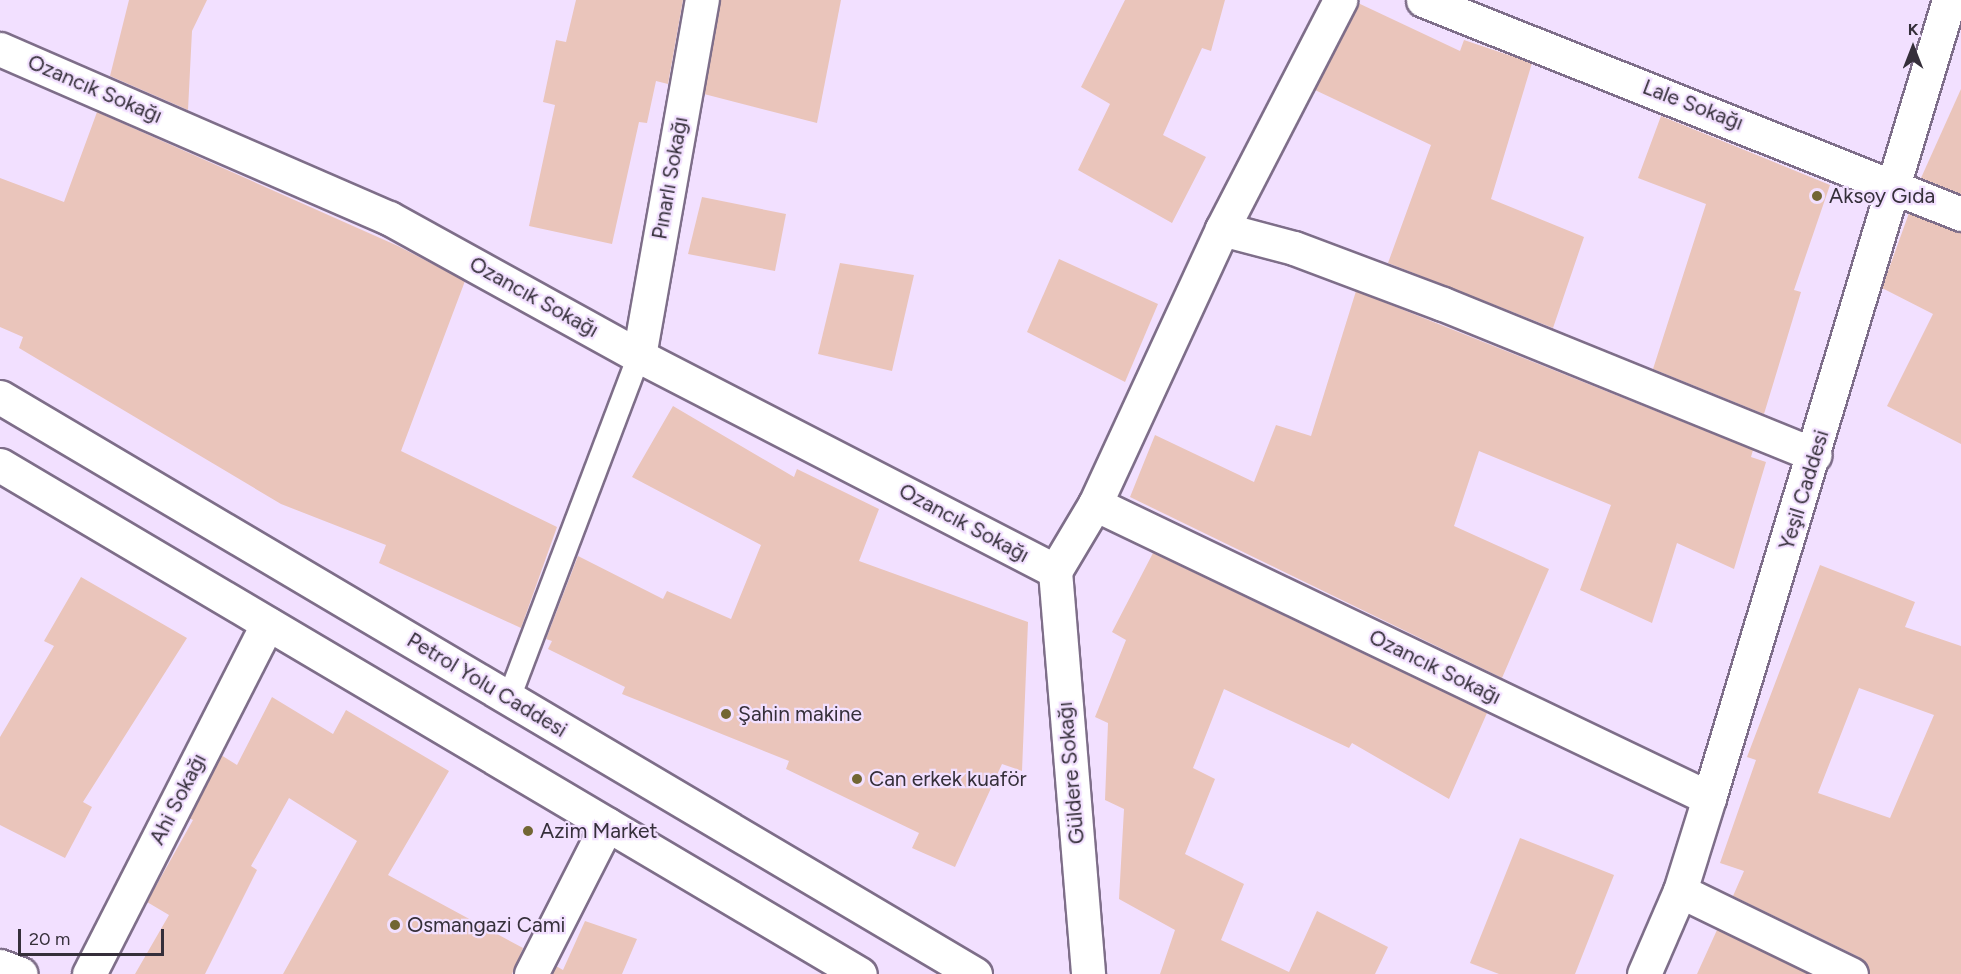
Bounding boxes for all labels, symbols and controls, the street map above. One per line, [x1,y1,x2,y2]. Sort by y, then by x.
north arrow [1883,18,1943,78]
text: K [1908,20,1918,39]
street label: Ozancık Sokağı [24,49,166,129]
street label: Lale Sokağı [1639,74,1747,136]
street label: Pınarlı Sokağı [647,115,693,241]
place label: Aksoy Gıda [1829,183,1935,209]
marker: Aksoy Gıda [1810,189,1824,203]
street label: Ozancık Sokağı [465,251,603,343]
street label: Yeşil Caddesi [1774,427,1834,553]
street label: Ozancık Sokağı [895,478,1033,568]
street label: Ozancık Sokağı [1365,624,1505,710]
street label: Petrol Yolu Caddesi [402,627,572,743]
place label: Şahin makine [738,701,862,727]
street label: Güldere Sokağı [1052,701,1090,845]
marker: Şahin makine [719,707,733,721]
street label: Ahi Sokağı [144,749,212,849]
place label: Can erkek kuaför [869,766,1027,792]
marker: Can erkek kuaför [850,772,864,786]
place label: Azim Market [540,818,657,844]
marker: Azim Market [521,824,535,838]
place label: Osmangazi Cami [407,912,565,938]
scale bar [21,917,166,955]
marker: Osmangazi Cami [388,918,402,932]
text: 20 m [29,928,70,950]

